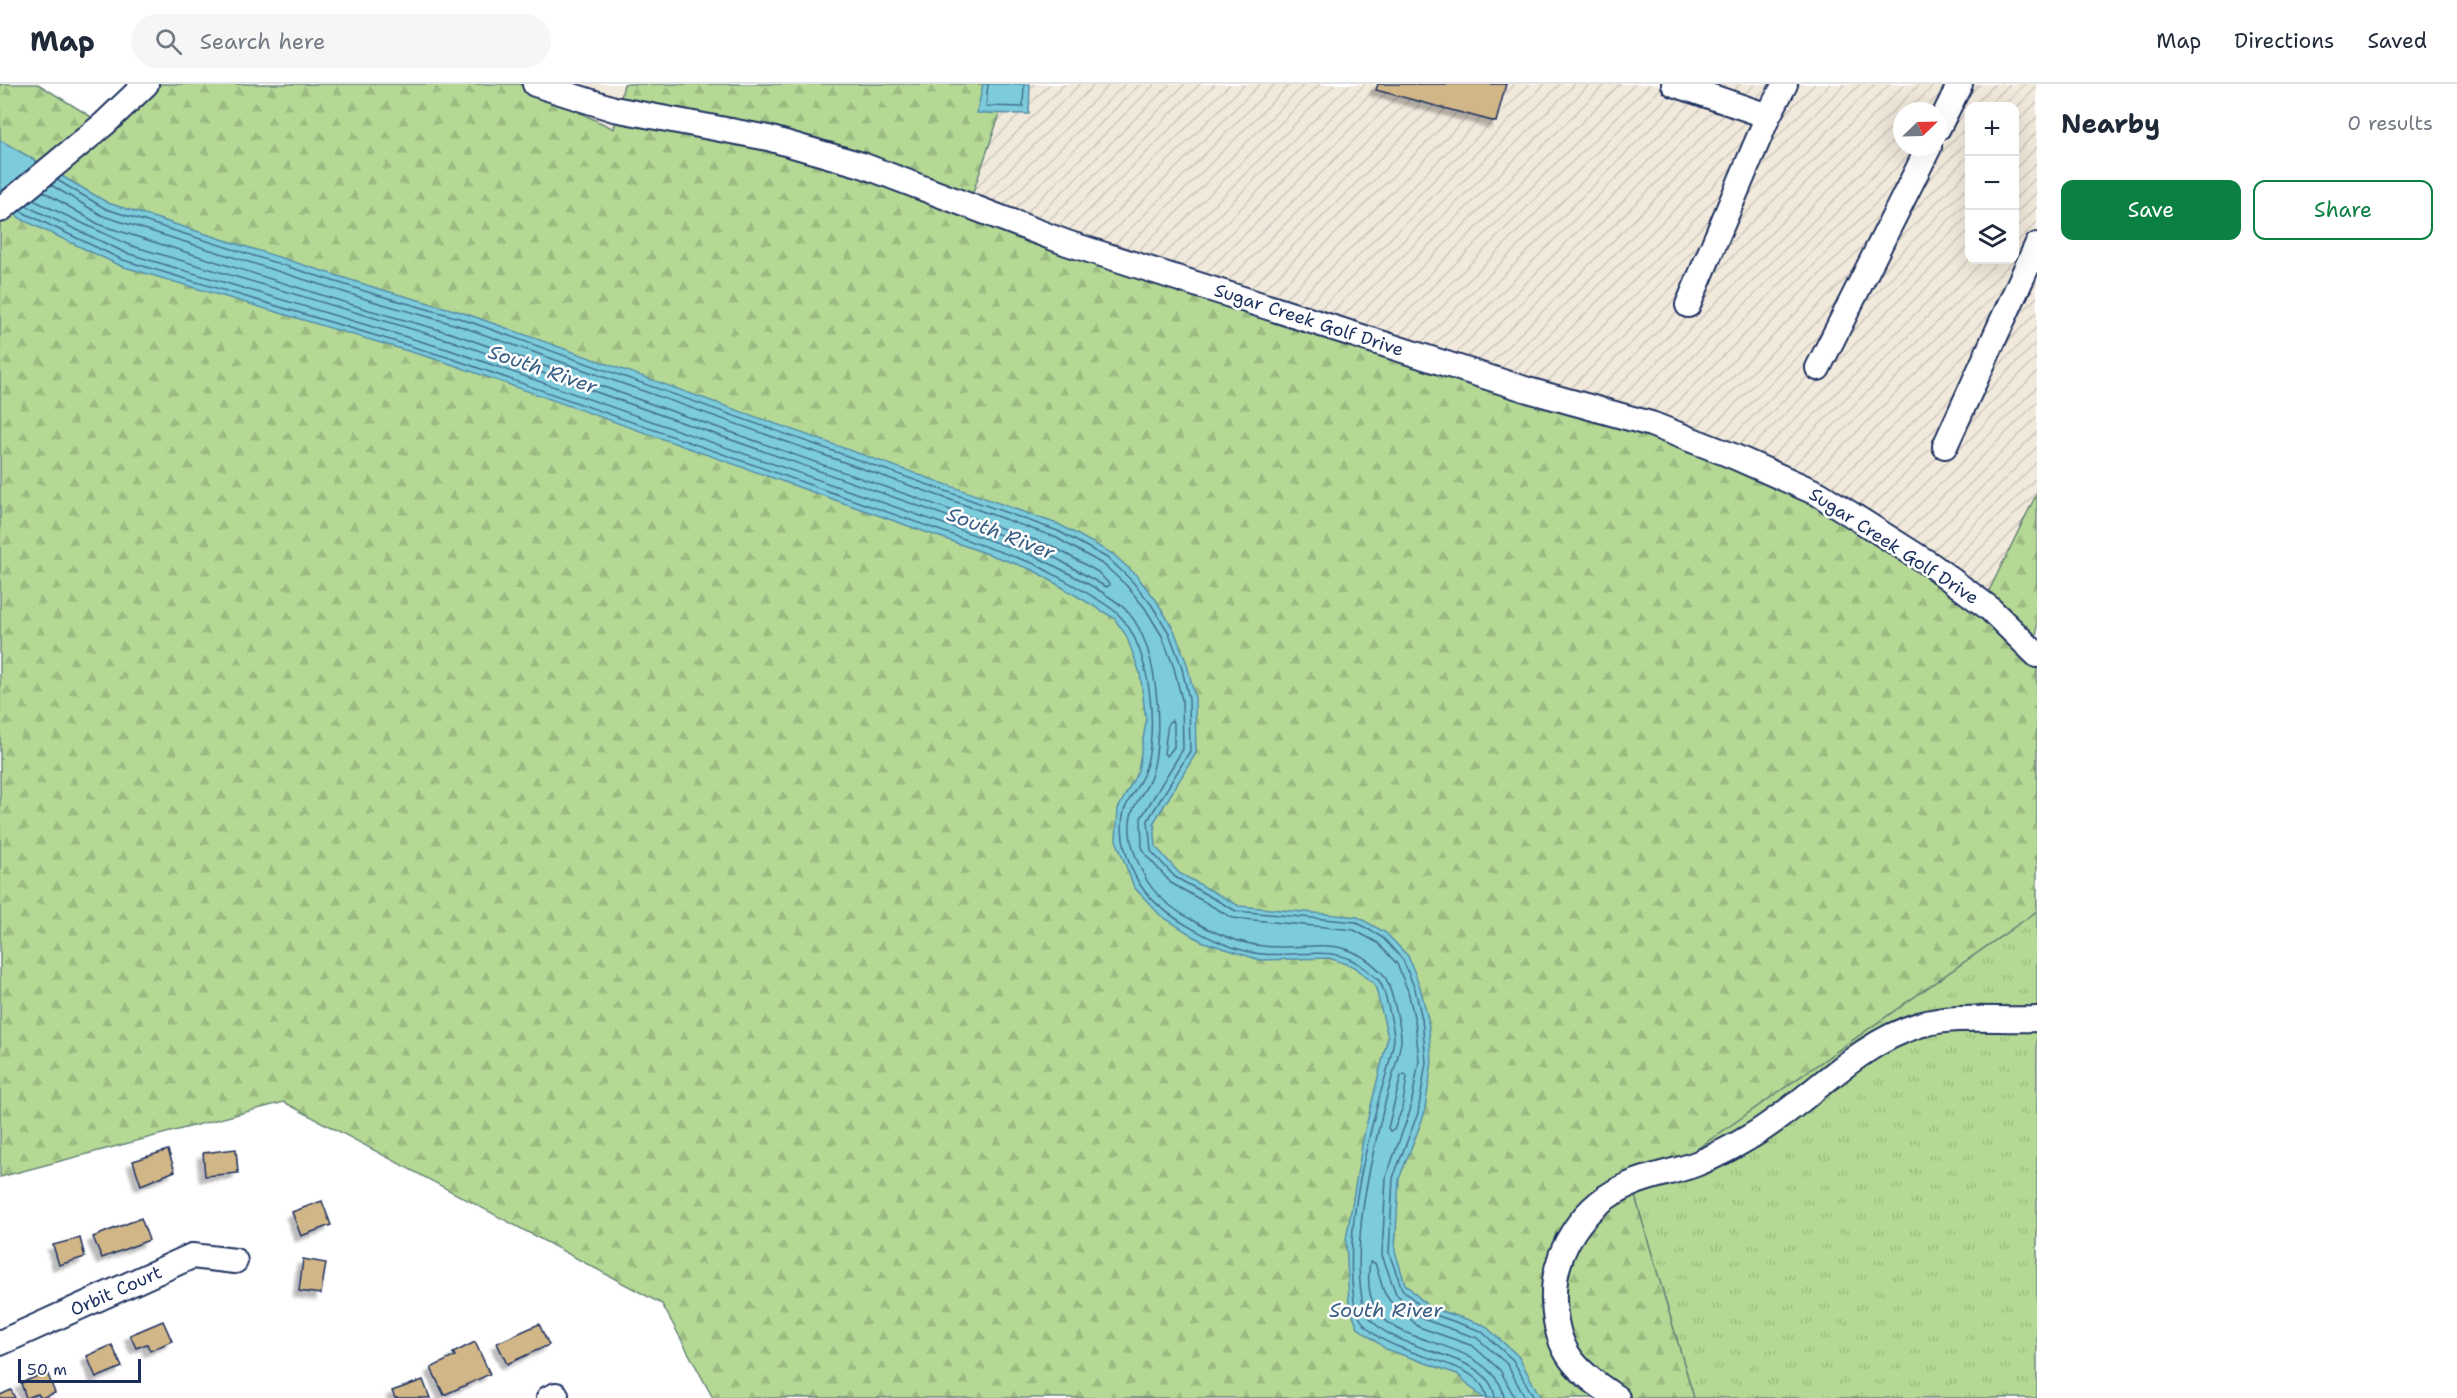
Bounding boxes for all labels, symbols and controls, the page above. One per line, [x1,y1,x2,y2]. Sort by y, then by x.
search box [131,14,551,68]
text: Map [30,22,95,60]
icon: search [152,25,185,58]
text: Search here [200,27,325,56]
text: Map [2156,27,2201,55]
text: Directions [2234,27,2334,55]
text: Saved [2367,27,2427,55]
north arrow [1893,102,1947,156]
map controls [1965,102,2019,264]
button: + [1965,102,2019,156]
text: Nearby [2061,106,2160,141]
text: 0 results [2347,110,2433,136]
button: − [1965,156,2019,210]
button: Save [2061,180,2241,240]
button: Share [2253,180,2433,240]
button: layers [1965,210,2019,264]
street label: Sugar Creek Golf Drive [1211,278,1407,362]
water label: South River [485,338,601,400]
street label: Sugar Creek Golf Drive [1805,482,1983,610]
water label: South River [943,501,1059,566]
street label: Orbit Court [66,1260,166,1322]
water label: South River [1329,1297,1443,1323]
scale bar [18,1356,141,1384]
text: 50 m [27,1359,67,1380]

